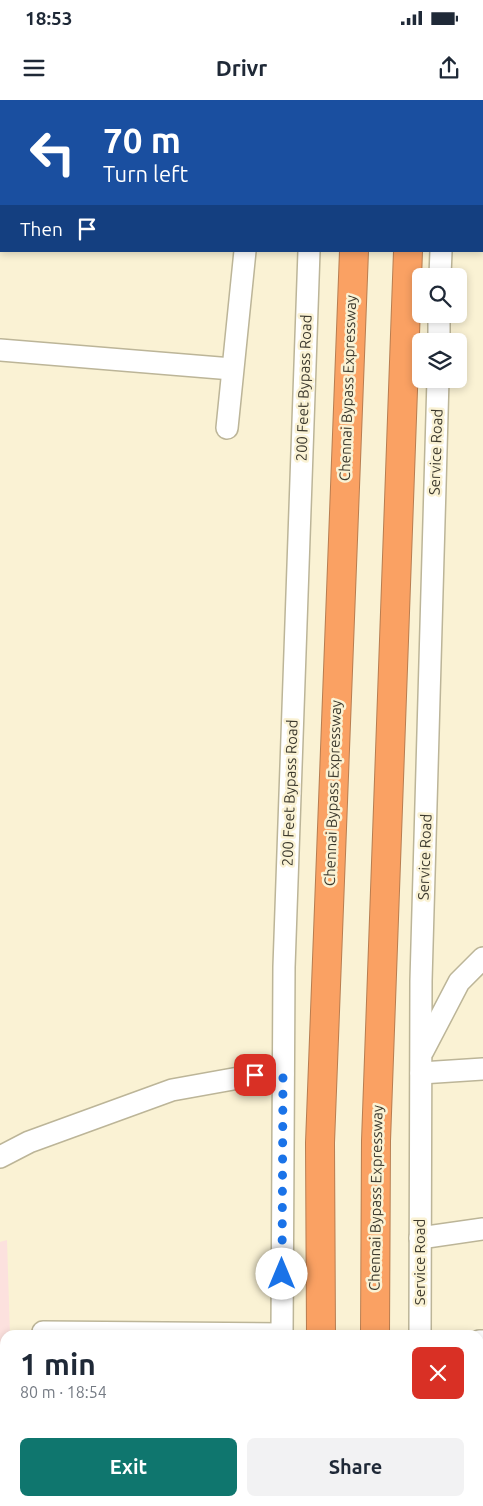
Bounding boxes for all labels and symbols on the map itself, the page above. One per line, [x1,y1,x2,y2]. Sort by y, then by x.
street label: Chennai Bypass Expressway [336,295,359,481]
street label: 200 Feet Bypass Road [292,314,315,462]
street label: Service Road [425,409,446,495]
street label: Chennai Bypass Expressway [321,700,344,886]
street label: 200 Feet Bypass Road [278,719,301,867]
street label: Service Road [414,814,435,900]
pin [234,1054,276,1096]
street label: Chennai Bypass Expressway [365,1105,386,1291]
street label: Service Road [411,1219,428,1305]
position arrow [255,1247,307,1299]

